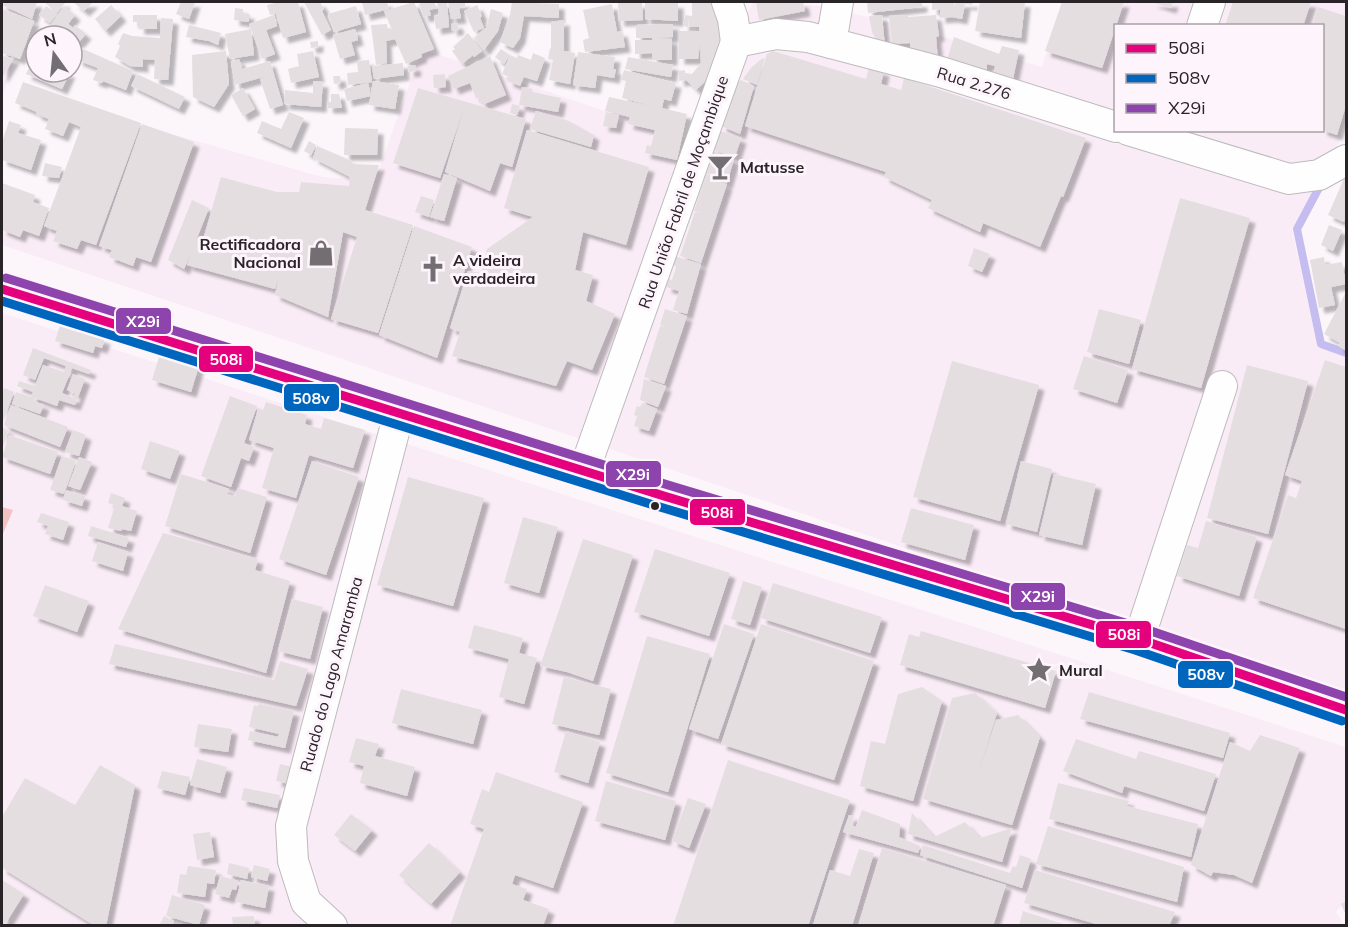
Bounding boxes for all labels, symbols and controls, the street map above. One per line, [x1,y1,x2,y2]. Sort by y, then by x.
north arrow [24,24,84,84]
legend [1114,24,1324,132]
text: N [42,28,59,51]
text: 508i [1168,36,1205,59]
street label: Rua 2.276 [935,62,1013,104]
text: 508v [1168,66,1210,89]
street label: Rua União Fabril de Moçambique [634,73,732,311]
text: X29i [1168,96,1206,119]
bar icon: Matusse [705,152,735,182]
place label: Matusse [740,157,804,177]
place label: Rectificadora Nacional [199,234,301,272]
shop icon: Rectificadora Nacional [306,238,336,268]
place label: A videira verdadeira [452,250,535,288]
church icon: A videira verdadeira [418,254,448,284]
line badge: X29i [115,307,172,335]
text: X29i [125,311,160,331]
line badge: 508i [198,345,254,373]
text: 508i [210,349,242,369]
line badge: 508v [283,383,340,412]
text: 508v [292,388,330,408]
line badge: X29i [605,460,662,488]
text: X29i [615,464,650,484]
line badge: 508i [689,498,746,526]
unlabelled marker [649,500,661,512]
text: 508i [701,502,733,522]
street label: Ruado do Lago Amaramba [295,574,367,774]
line badge: X29i [1010,582,1066,611]
text: X29i [1020,586,1055,606]
line badge: 508i [1095,620,1152,649]
text: 508i [1108,624,1140,644]
place icon: Mural [1024,655,1054,685]
place label: Mural [1059,660,1103,680]
line badge: 508v [1177,660,1234,689]
text: 508v [1187,664,1225,684]

